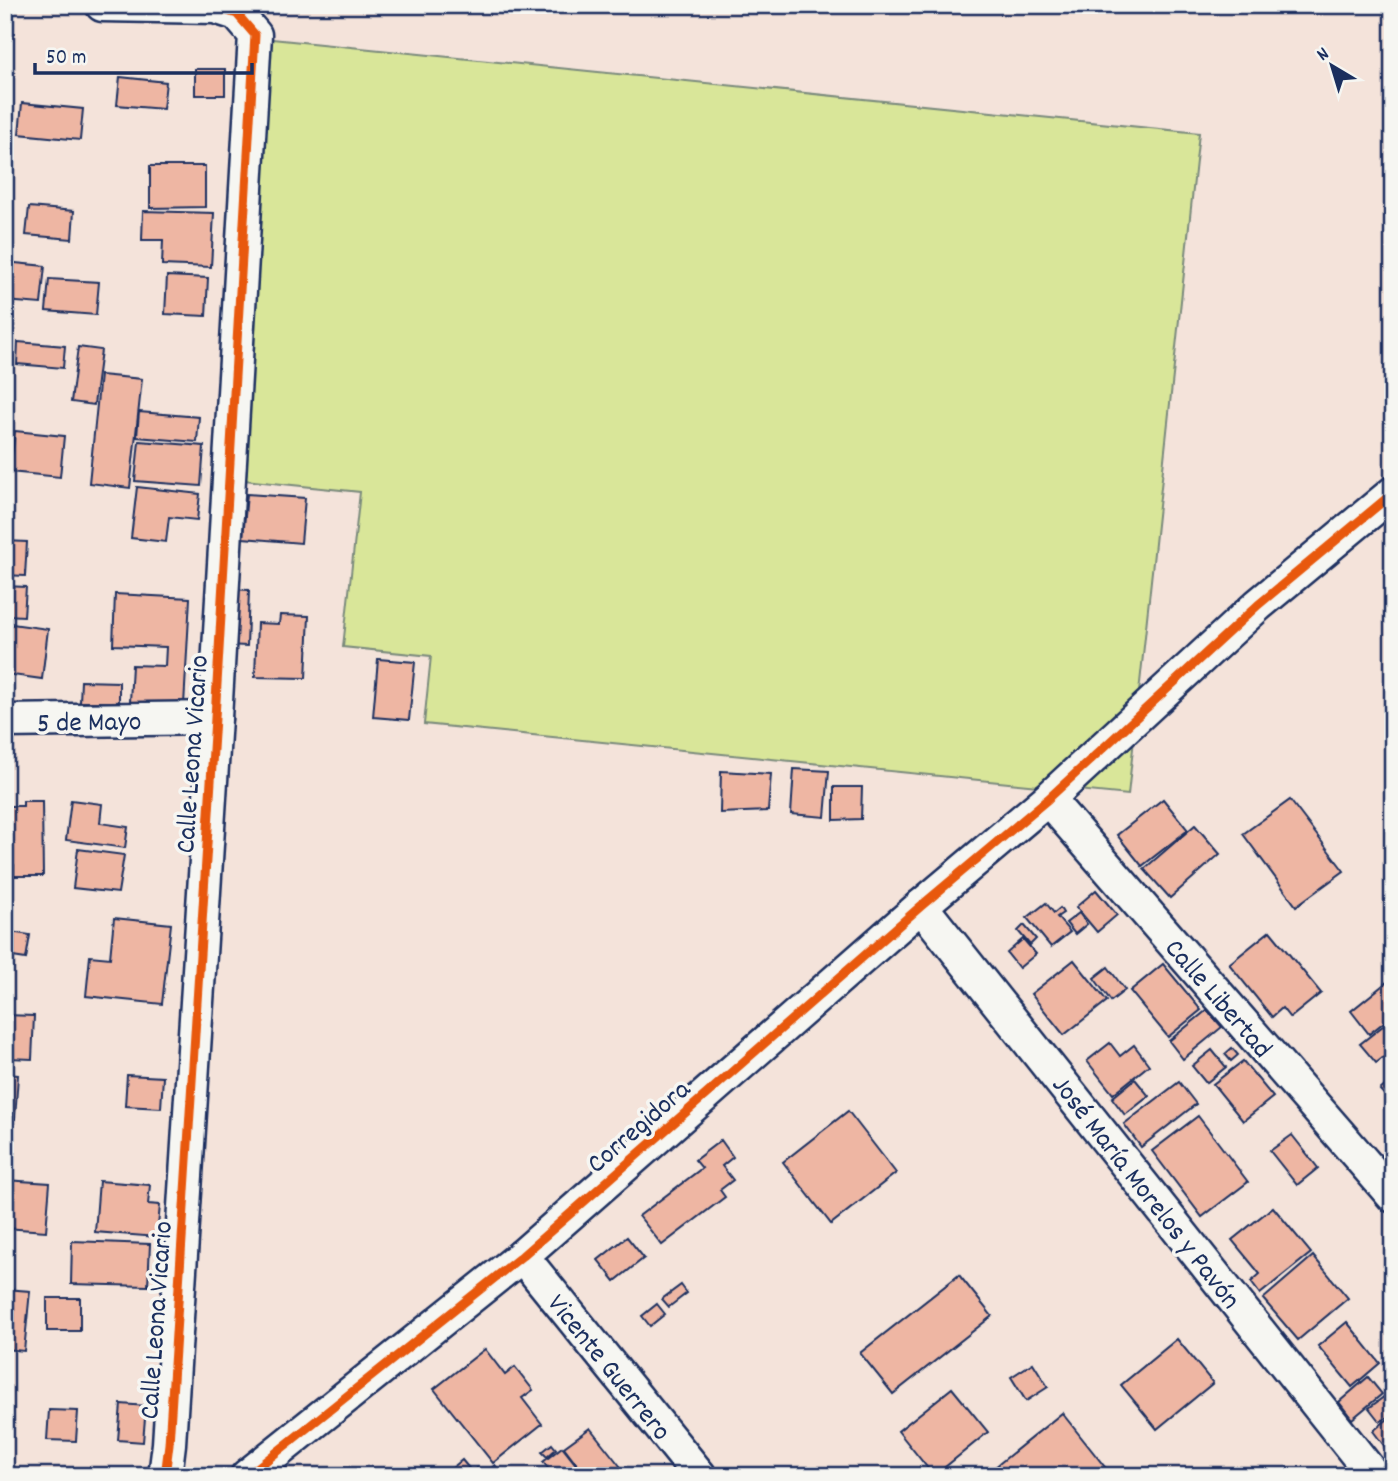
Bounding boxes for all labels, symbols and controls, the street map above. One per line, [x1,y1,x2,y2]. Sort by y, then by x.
scale bar [35,32,252,76]
north arrow [1296,32,1366,102]
text: N [1312,42,1336,69]
text: 50 m [46,44,86,74]
street label: Calle Leona Vicario [168,654,222,855]
street label: 5 de Mayo [36,704,142,746]
street label: Calle Libertad [1153,932,1280,1069]
street label: José María Morelos y Pavón [1040,1069,1248,1320]
street label: Corregidora [580,1072,702,1185]
street label: Calle Leona Vicario [132,1220,186,1421]
street label: Vicente Guerrero [535,1287,679,1451]

